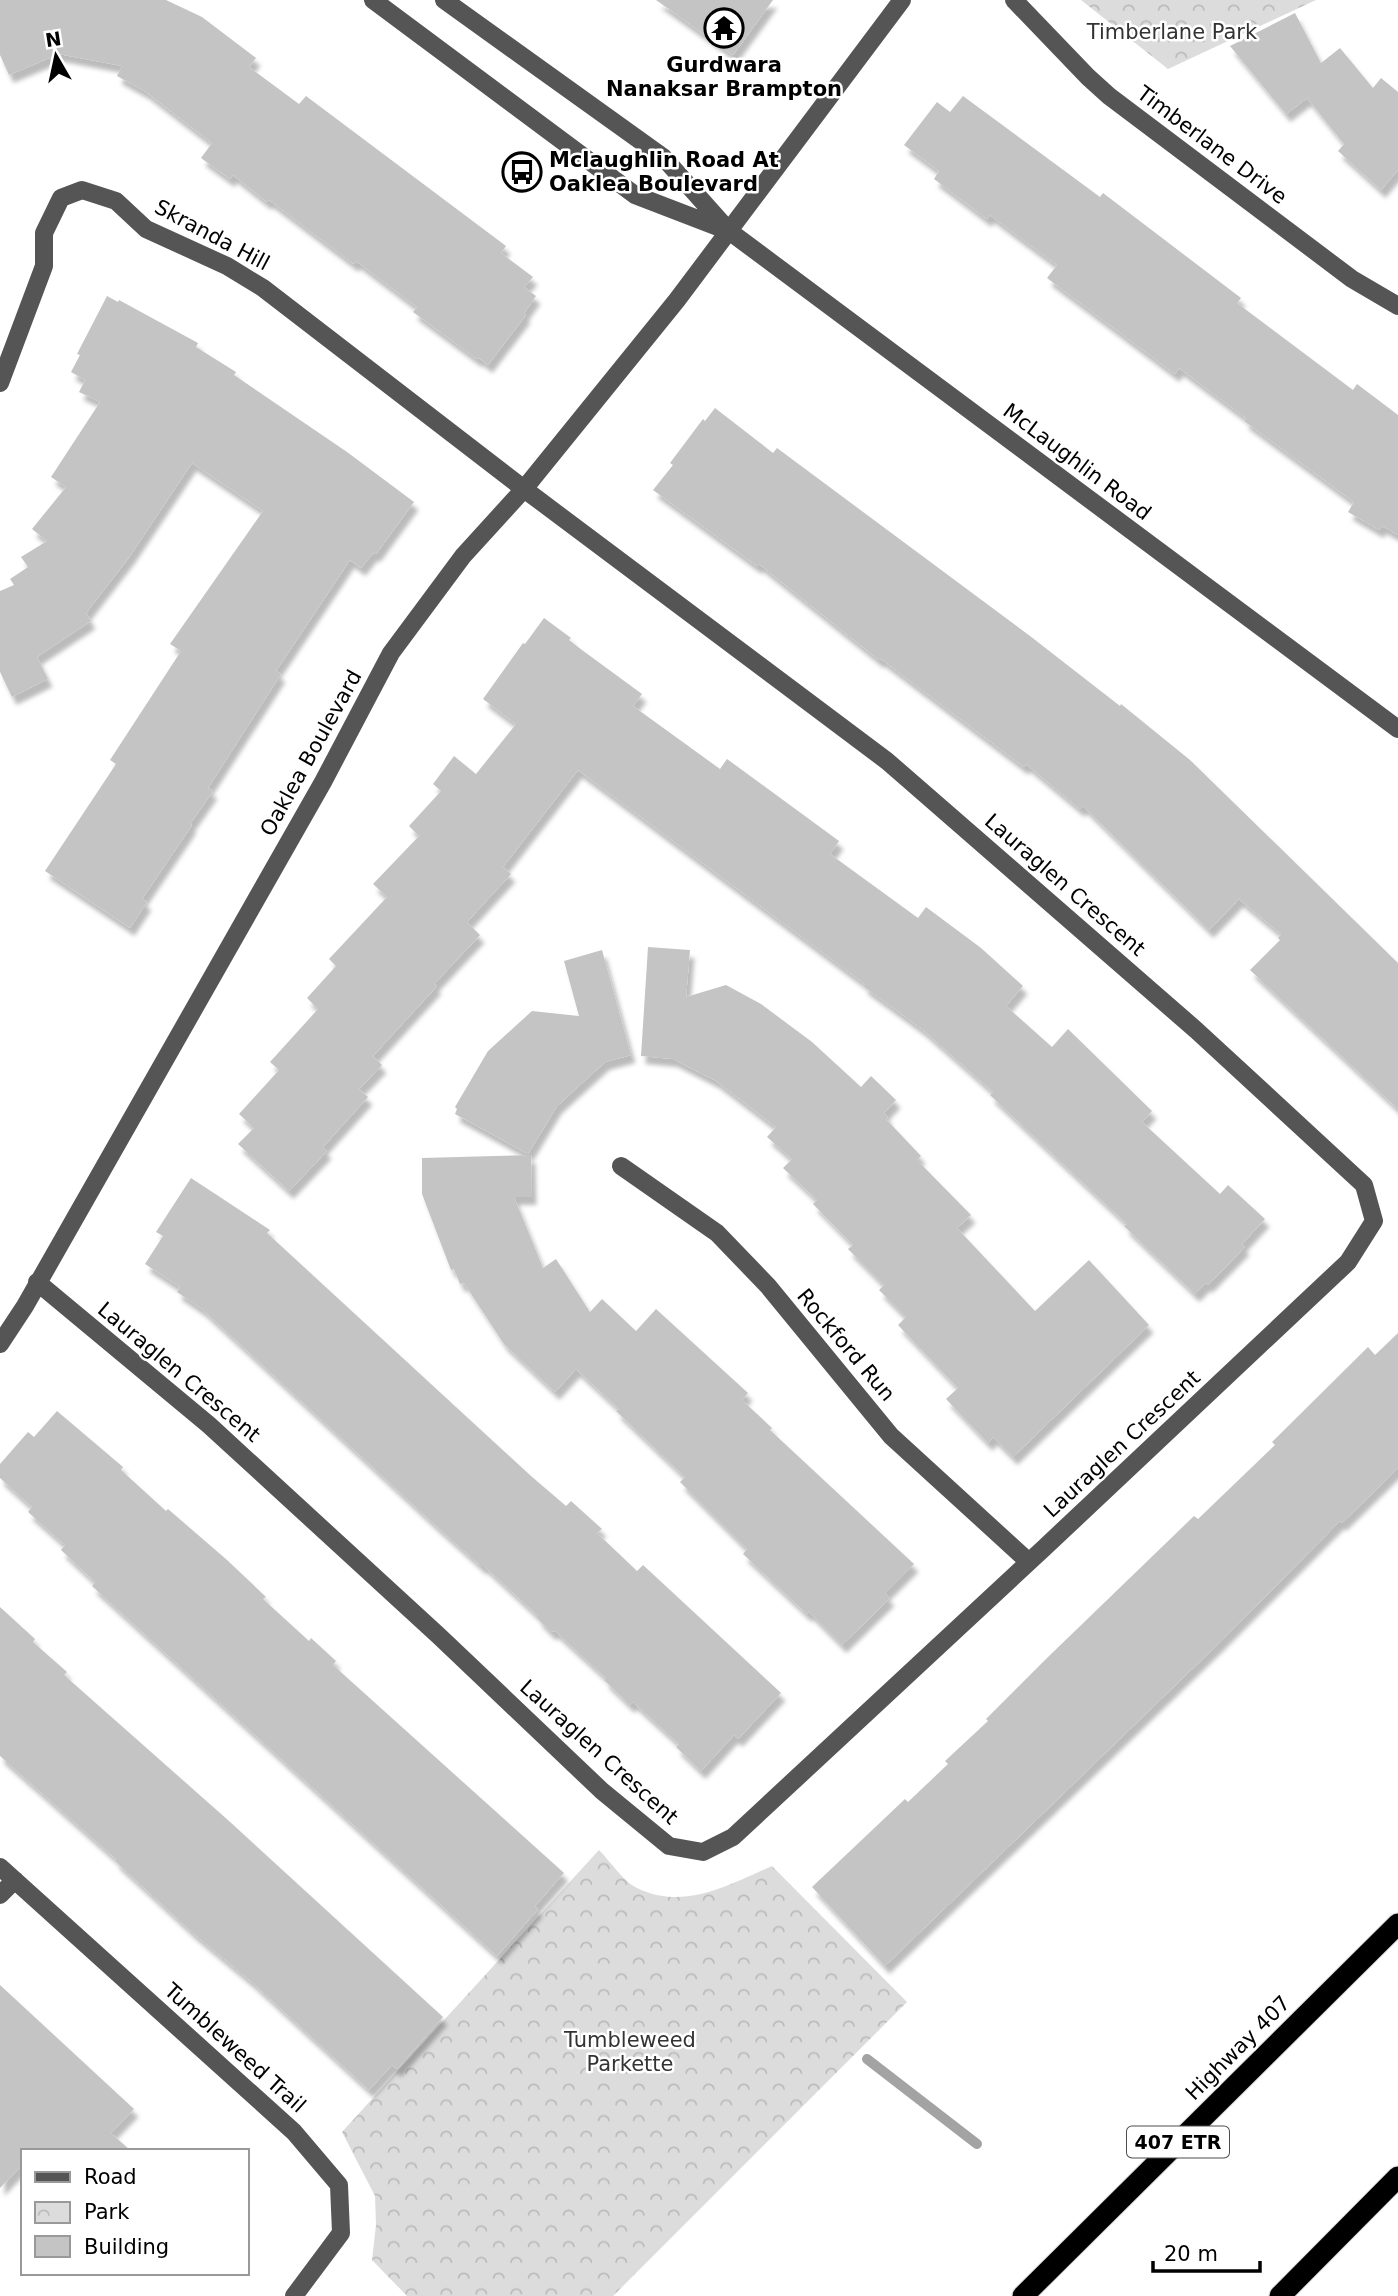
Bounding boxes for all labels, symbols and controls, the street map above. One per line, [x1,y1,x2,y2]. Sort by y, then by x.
temple icon: Gurdwara Nanaksar Brampton [703,7,745,49]
park label: Timberlane Park [1086,20,1258,44]
north arrow [21,21,91,91]
text: N [44,27,63,51]
place label: Gurdwara Nanaksar Brampton [606,53,842,101]
street label: Timberlane Drive [1132,80,1291,209]
place label: Mclaughlin Road At Oaklea Boulevard [549,148,779,196]
bus stop icon: Mclaughlin Road At Oaklea Boulevard [501,151,543,193]
street label: Skranda Hill [151,195,273,275]
street label: McLaughlin Road [998,399,1156,525]
street label: Oaklea Boulevard [255,666,367,840]
street label: Lauraglen Crescent [980,809,1150,961]
street label: Rockford Run [792,1284,900,1406]
street label: Lauraglen Crescent [93,1297,265,1447]
street label: Lauraglen Crescent [1039,1366,1205,1522]
street label: Lauraglen Crescent [515,1675,683,1829]
street label: Tumbleweed Trail [159,1978,310,2118]
street label: Highway 407 [1181,1991,1295,2105]
park label: Tumbleweed Parkette [563,2028,696,2076]
road number: 407 ETR [1127,2126,1229,2158]
legend [21,2149,248,2275]
text: Road [84,2165,137,2189]
text: Park [84,2200,130,2224]
scale bar [1153,2230,1260,2274]
text: Building [84,2235,169,2259]
text: 20 m [1164,2242,1218,2266]

